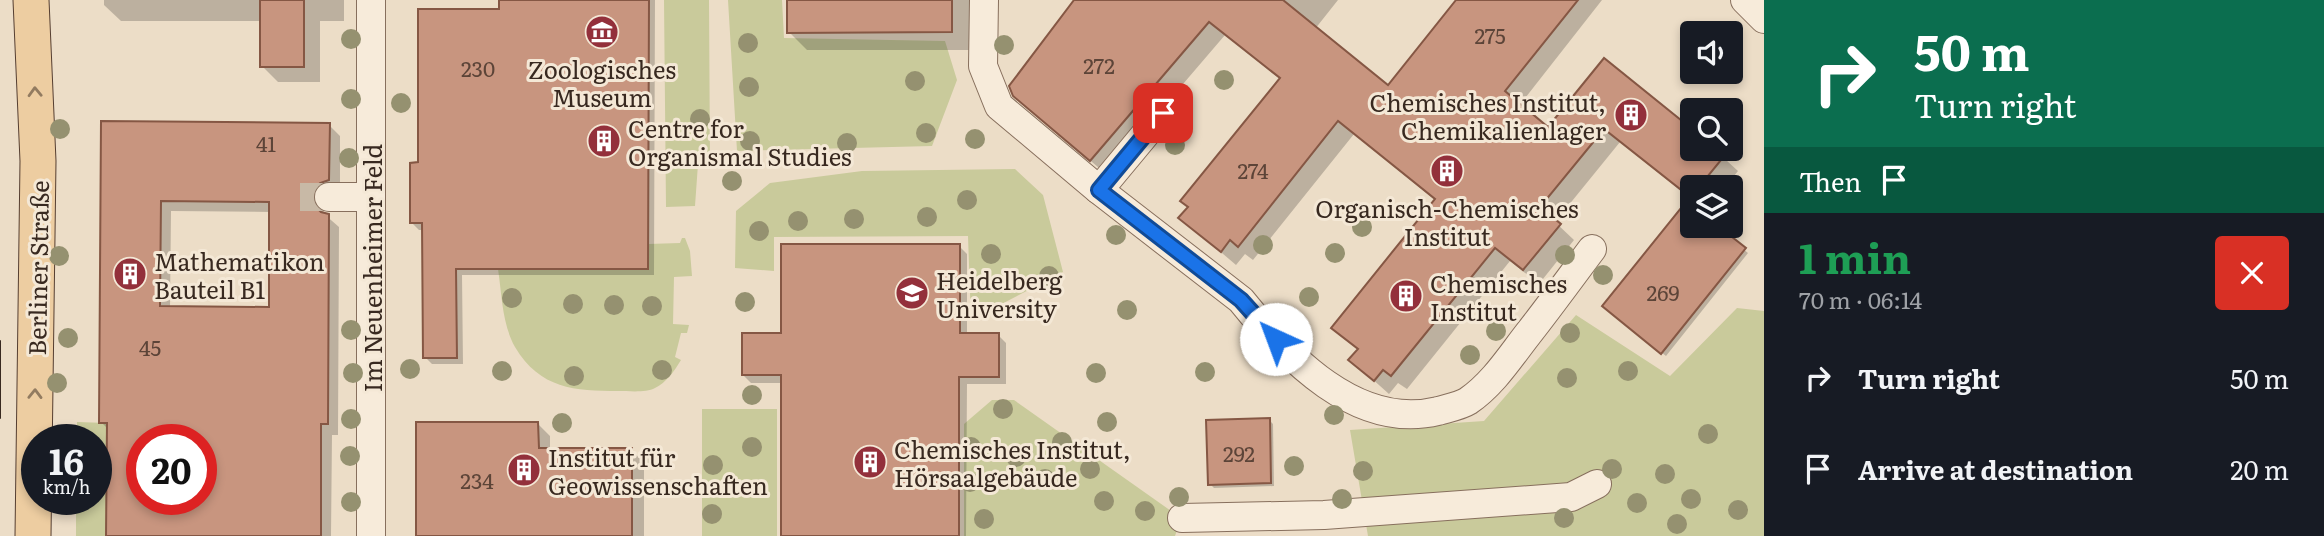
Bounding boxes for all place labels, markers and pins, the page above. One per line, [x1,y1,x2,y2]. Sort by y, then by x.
museum icon: Zoologisches Museum [583,13,621,51]
place label: Zoologisches Museum [528,51,676,114]
pin [1133,83,1193,143]
place label: Chemisches Institut, Chemikalienlager [1369,84,1607,147]
building icon: Chemisches Institut, Chemikalienlager [1612,96,1650,134]
place label: Centre for Organismal Studies [628,110,852,173]
building icon: Centre for Organismal Studies [585,122,623,160]
building icon: Organisch-Chemisches Institut [1428,152,1466,190]
place label: Organisch-Chemisches Institut [1315,190,1579,253]
place label: Mathematikon Bauteil B1 [154,243,325,306]
building icon: Mathematikon Bauteil B1 [111,255,149,293]
place label: Heidelberg University [936,262,1063,325]
place label: Chemisches Institut [1430,265,1567,328]
school or university icon: Heidelberg University [893,274,931,312]
building icon: Chemisches Institut [1387,277,1425,315]
place label: Chemisches Institut, Hörsaalgebäude [894,431,1131,494]
place label: Institut für Geowissenschaften [548,439,768,502]
building icon: Chemisches Institut, Hörsaalgebäude [851,443,889,481]
building icon: Institut für Geowissenschaften [505,451,543,489]

